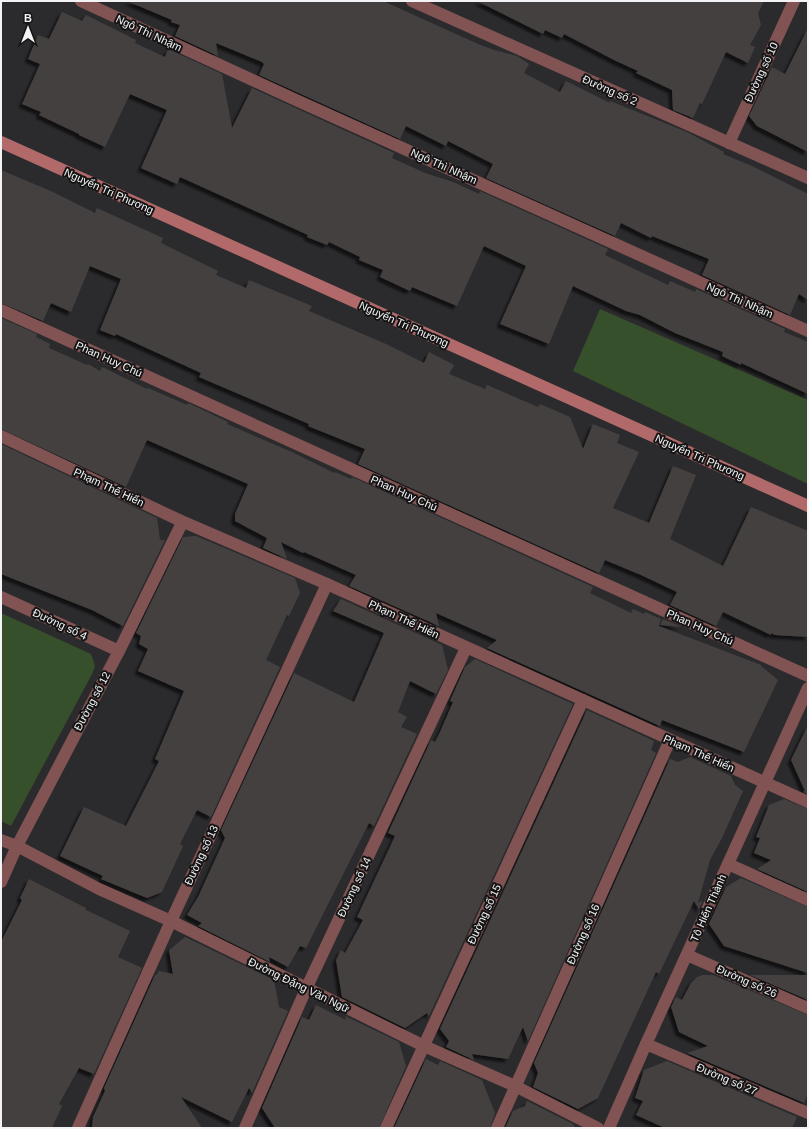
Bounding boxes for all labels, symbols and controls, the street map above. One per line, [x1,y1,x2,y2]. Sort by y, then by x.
north arrow [8,8,48,48]
text: B [24,12,32,24]
street label: Ngô Thì Nhậm [114,12,184,54]
street label: Đường số 10 [742,40,780,104]
street label: Đường số 2 [581,73,639,107]
street label: Ngô Thì Nhậm [409,146,479,186]
street label: Nguyển Tri Phương [62,166,156,216]
street label: Ngô Thì Nhậm [705,280,775,320]
street label: Nguyển Tri Phương [357,299,451,349]
street label: Phan Huy Chú [74,339,144,379]
street label: Nguyển Tri Phương [653,432,747,482]
street label: Phạm Thế Hiển [72,465,146,509]
street label: Phan Huy Chú [369,473,439,513]
street label: Phạm Thế Hiển [367,597,441,641]
street label: Đường số 4 [31,606,89,642]
street label: Phan Huy Chú [665,607,735,647]
street label: Đường số 12 [72,670,112,732]
street label: Phạm Thế Hiển [662,732,736,774]
street label: Đường số 13 [182,823,220,887]
street label: Đường số 14 [335,855,373,919]
street label: Tô Hiến Thành [688,872,728,944]
street label: Đường số 15 [465,882,503,946]
street label: Đường số 16 [564,902,602,966]
street label: Đường Đặng Văn Ngữ [246,955,352,1015]
street label: Đường số 26 [715,962,779,1000]
street label: Đường số 27 [695,1061,759,1097]

